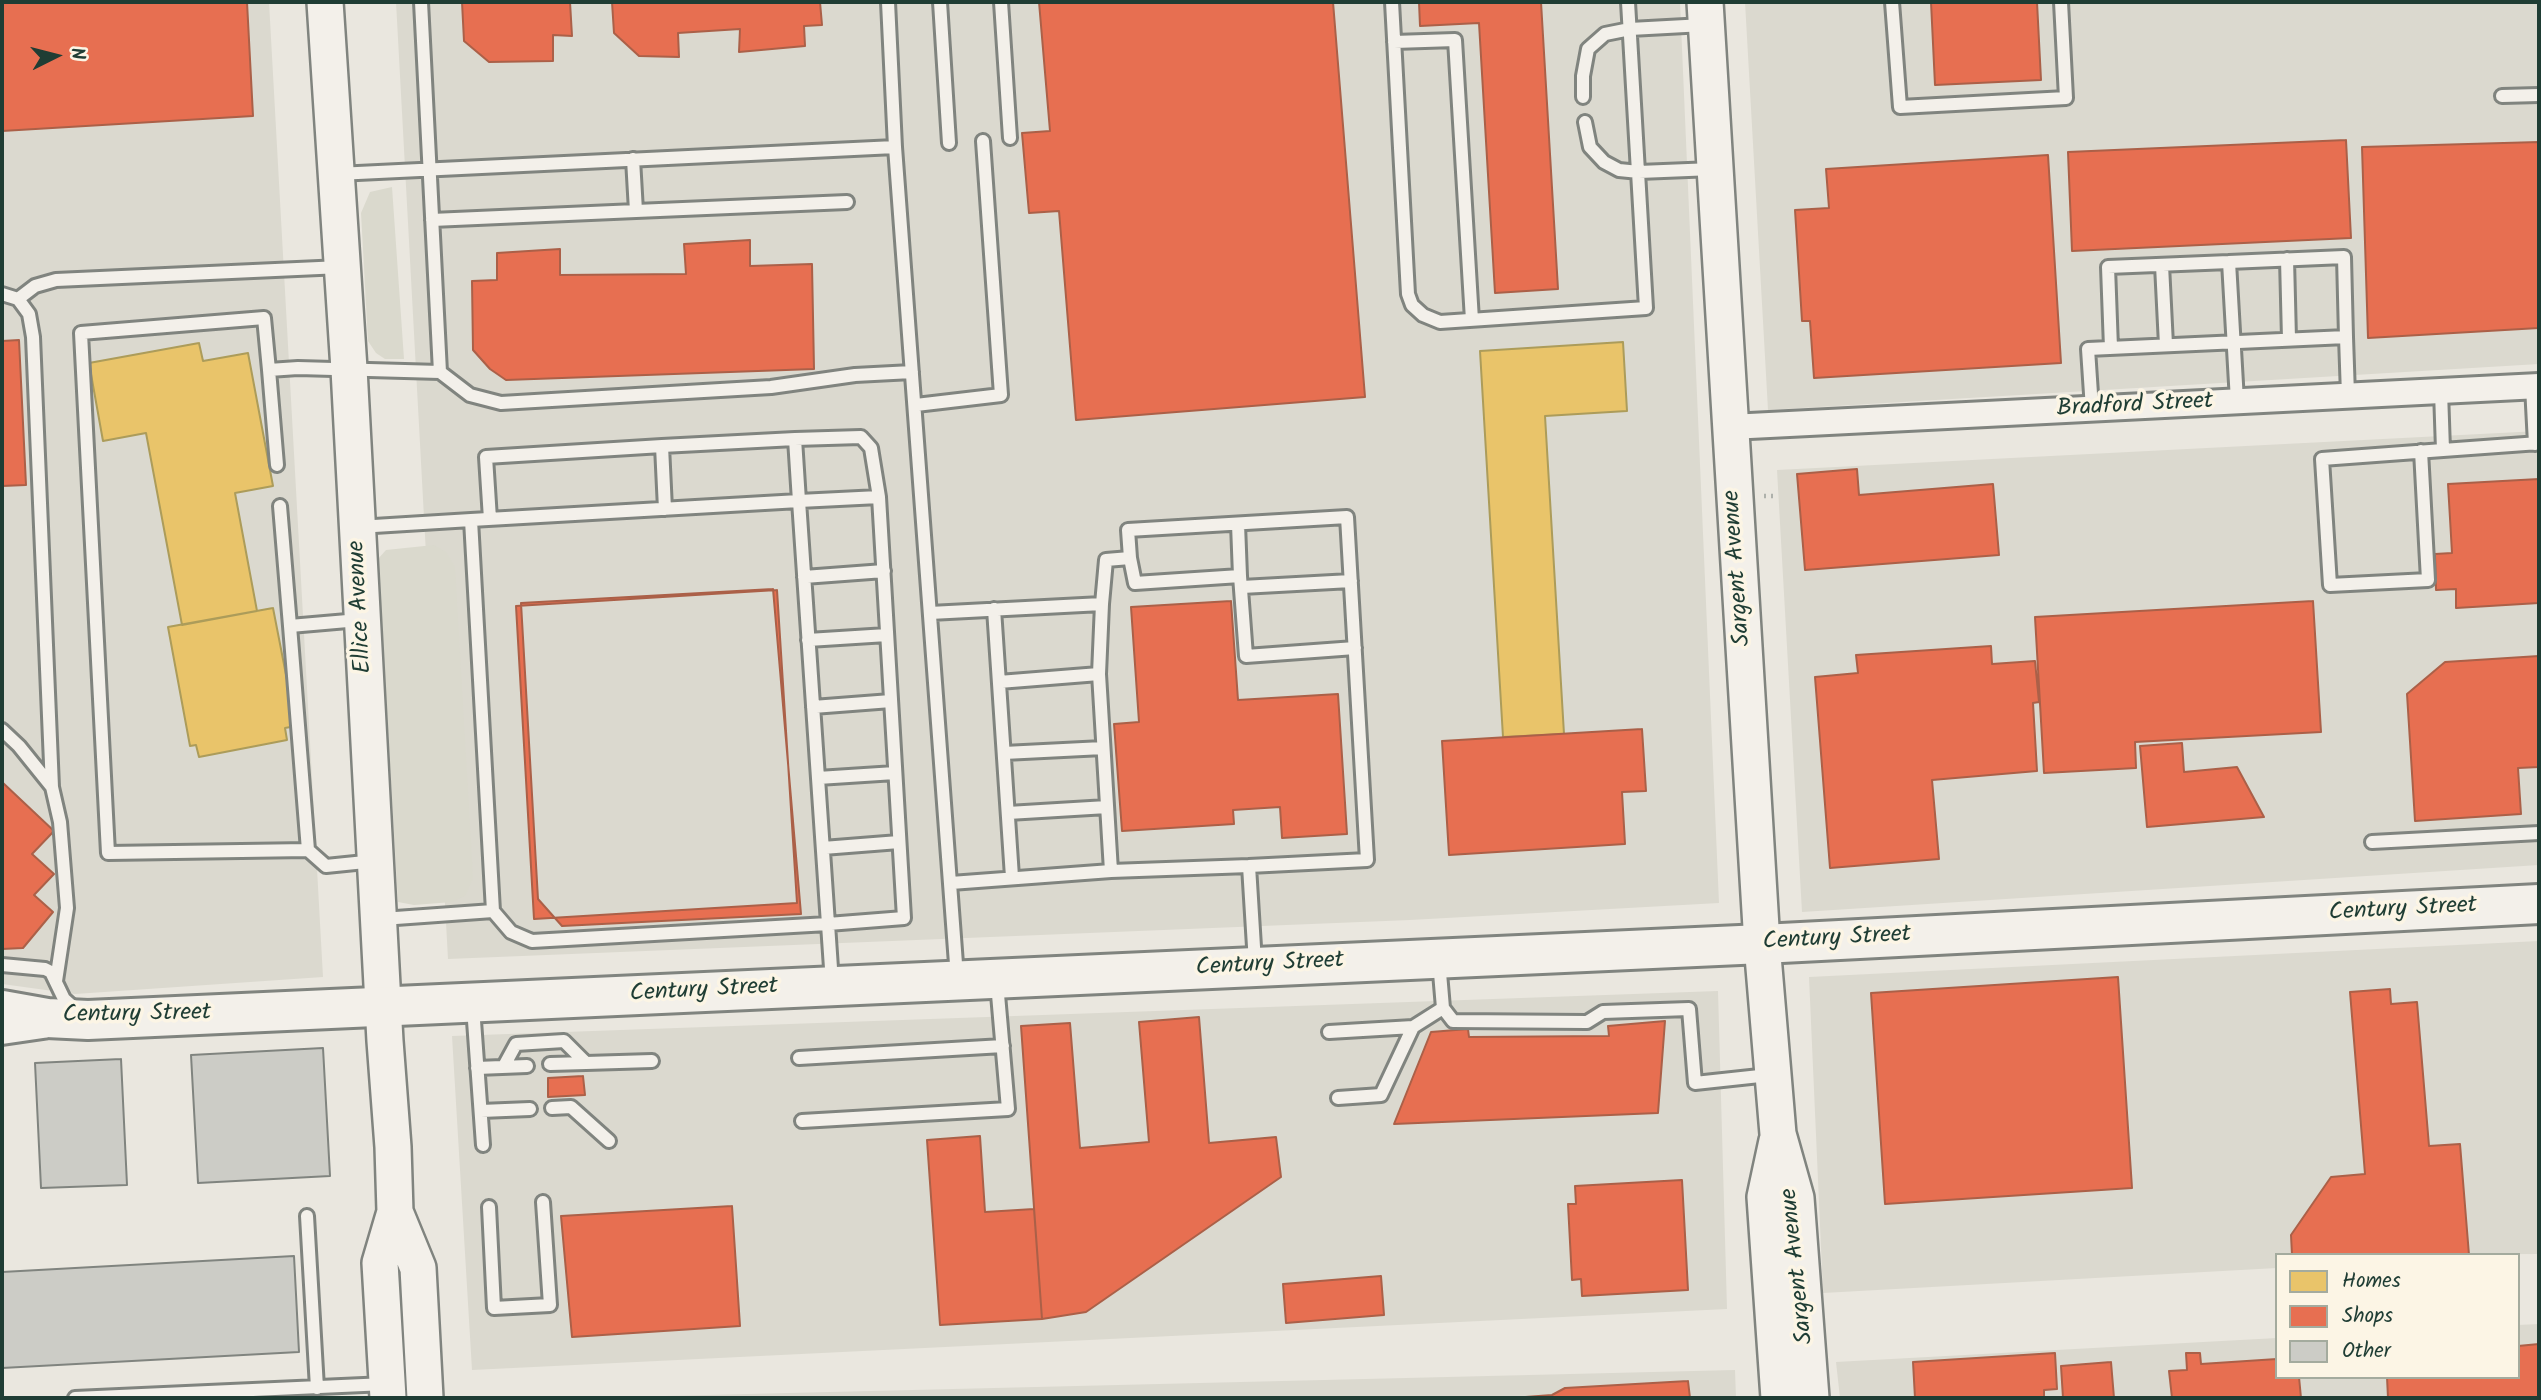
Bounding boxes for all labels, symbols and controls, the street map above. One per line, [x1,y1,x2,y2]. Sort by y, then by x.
north arrow [21,21,91,91]
text: N [61,46,92,61]
street label: Bradford Street [2056,389,2214,425]
street label: Sargent Avenue [1719,489,1759,647]
street label: Ellice Avenue [344,540,380,674]
street label: Century Street [2328,893,2478,929]
street label: Century Street [1762,922,1912,958]
street label: Century Street [1195,948,1345,984]
street label: Century Street [629,974,779,1010]
street label: Century Street [63,1000,211,1032]
street label: Sargent Avenue [1776,1187,1822,1345]
legend [2275,1253,2520,1379]
text: Homes [2342,1265,2401,1298]
text: Shops [2342,1300,2393,1333]
text: Other [2342,1335,2391,1368]

